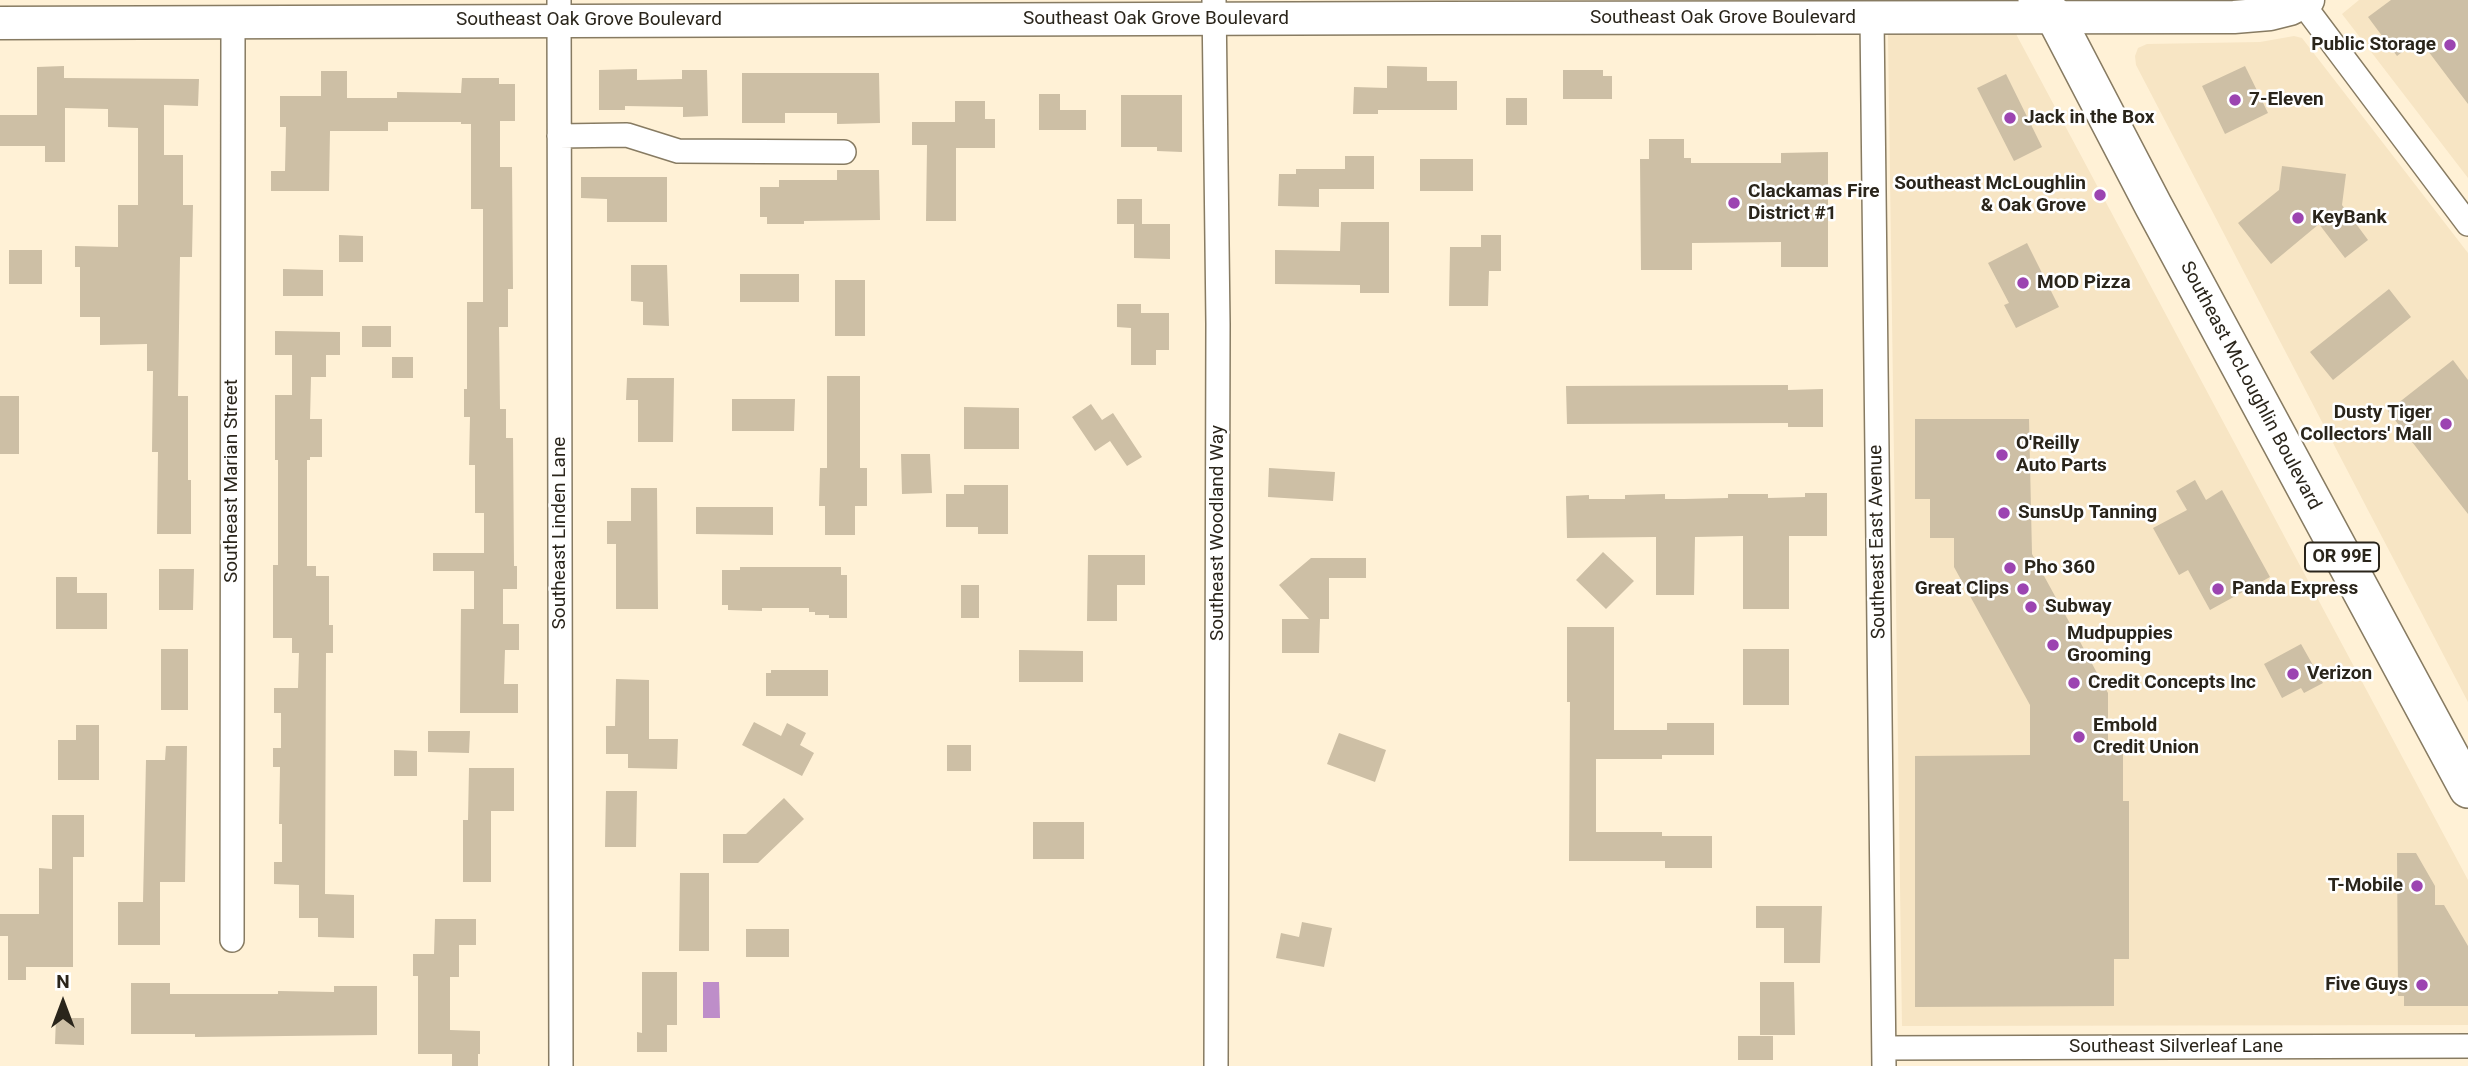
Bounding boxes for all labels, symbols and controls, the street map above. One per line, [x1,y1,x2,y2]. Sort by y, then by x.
street label: Southeast Oak Grove Boulevard [1590,7,1856,29]
street label: Southeast Oak Grove Boulevard [1023,8,1289,30]
street label: Southeast Oak Grove Boulevard [456,9,722,31]
place label: Public Storage [2311,34,2436,56]
marker: Public Storage [2442,37,2458,53]
place label: 7-Eleven [2249,89,2324,111]
marker: 7-Eleven [2227,92,2243,108]
place label: Jack in the Box [2024,107,2154,129]
marker: Jack in the Box [2002,110,2018,126]
place label: Southeast McLoughlin & Oak Grove [1894,173,2086,217]
place label: Clackamas Fire District #1 [1748,181,1879,225]
marker: Southeast McLoughlin & Oak Grove [2092,187,2108,203]
marker: Clackamas Fire District #1 [1726,195,1742,211]
place label: KeyBank [2312,207,2387,229]
marker: KeyBank [2290,210,2306,226]
street label: Southeast McLoughlin Boulevard [2175,258,2325,514]
place label: MOD Pizza [2037,272,2131,294]
marker: MOD Pizza [2015,275,2031,291]
street label: Southeast Marian Street [221,379,243,583]
place label: Dusty Tiger Collectors' Mall [2300,402,2432,446]
marker: Dusty Tiger Collectors' Mall [2438,416,2454,432]
street label: Southeast Woodland Way [1207,425,1229,641]
place label: O'Reilly Auto Parts [2016,433,2107,477]
street label: Southeast Linden Lane [549,437,571,629]
street label: Southeast East Avenue [1865,445,1891,639]
marker: O'Reilly Auto Parts [1994,447,2010,463]
place label: SunsUp Tanning [2018,502,2157,524]
marker: SunsUp Tanning [1996,505,2012,521]
road number: OR 99E [2305,542,2379,572]
place label: Pho 360 [2024,557,2095,579]
marker: Pho 360 [2002,560,2018,576]
place label: Great Clips [1915,578,2009,600]
place label: Panda Express [2232,578,2358,600]
marker: Great Clips [2015,581,2031,597]
marker: Panda Express [2210,581,2226,597]
place label: Subway [2045,596,2112,618]
marker: Subway [2023,599,2039,615]
place label: Mudpuppies Grooming [2067,623,2173,667]
marker: Mudpuppies Grooming [2045,637,2061,653]
place label: Verizon [2307,663,2372,685]
marker: Verizon [2285,666,2301,682]
place label: Credit Concepts Inc [2088,672,2256,694]
marker: Credit Concepts Inc [2066,675,2082,691]
place label: Embold Credit Union [2093,715,2199,759]
marker: Embold Credit Union [2071,729,2087,745]
place label: T-Mobile [2328,875,2403,897]
marker: T-Mobile [2409,878,2425,894]
north arrow [28,968,98,1038]
text: N [56,970,70,993]
place label: Five Guys [2325,974,2408,996]
marker: Five Guys [2414,977,2430,993]
street label: Southeast Silverleaf Lane [2069,1036,2283,1058]

